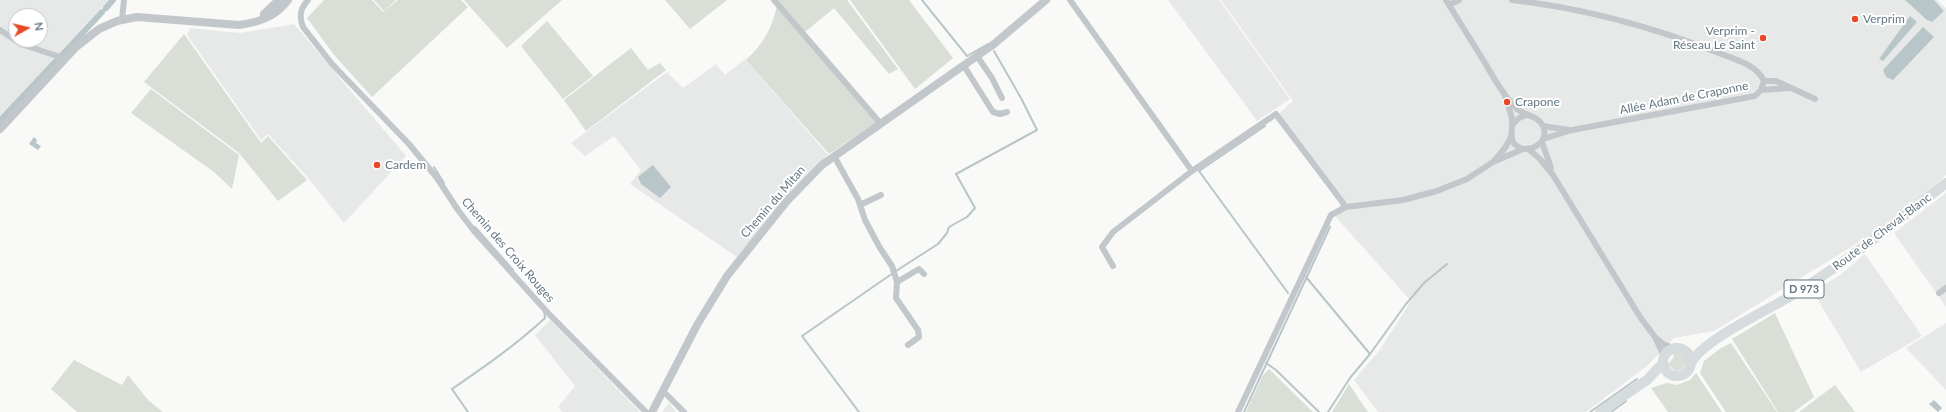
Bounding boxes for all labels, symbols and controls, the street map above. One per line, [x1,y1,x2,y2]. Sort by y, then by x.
north arrow [8,8,48,48]
place label: Verprim [1863,12,1905,26]
marker: Verprim [1850,14,1860,24]
text: N [32,21,46,31]
place label: Verprim - Réseau Le Saint [1673,24,1755,52]
marker: Verprim - Réseau Le Saint [1758,33,1768,43]
street label: Allée Adam de Craponne [1618,78,1750,118]
place label: Crapone [1515,95,1560,109]
marker: Crapone [1502,97,1512,107]
place label: Cardem [385,158,426,172]
marker: Cardem [372,160,382,170]
street label: Chemin du Mitan [738,163,808,241]
street label: Route de Cheval-Blanc [1830,190,1934,274]
street label: Chemin des Croix Rouges [459,195,557,305]
road number: D 973 [1784,280,1824,298]

